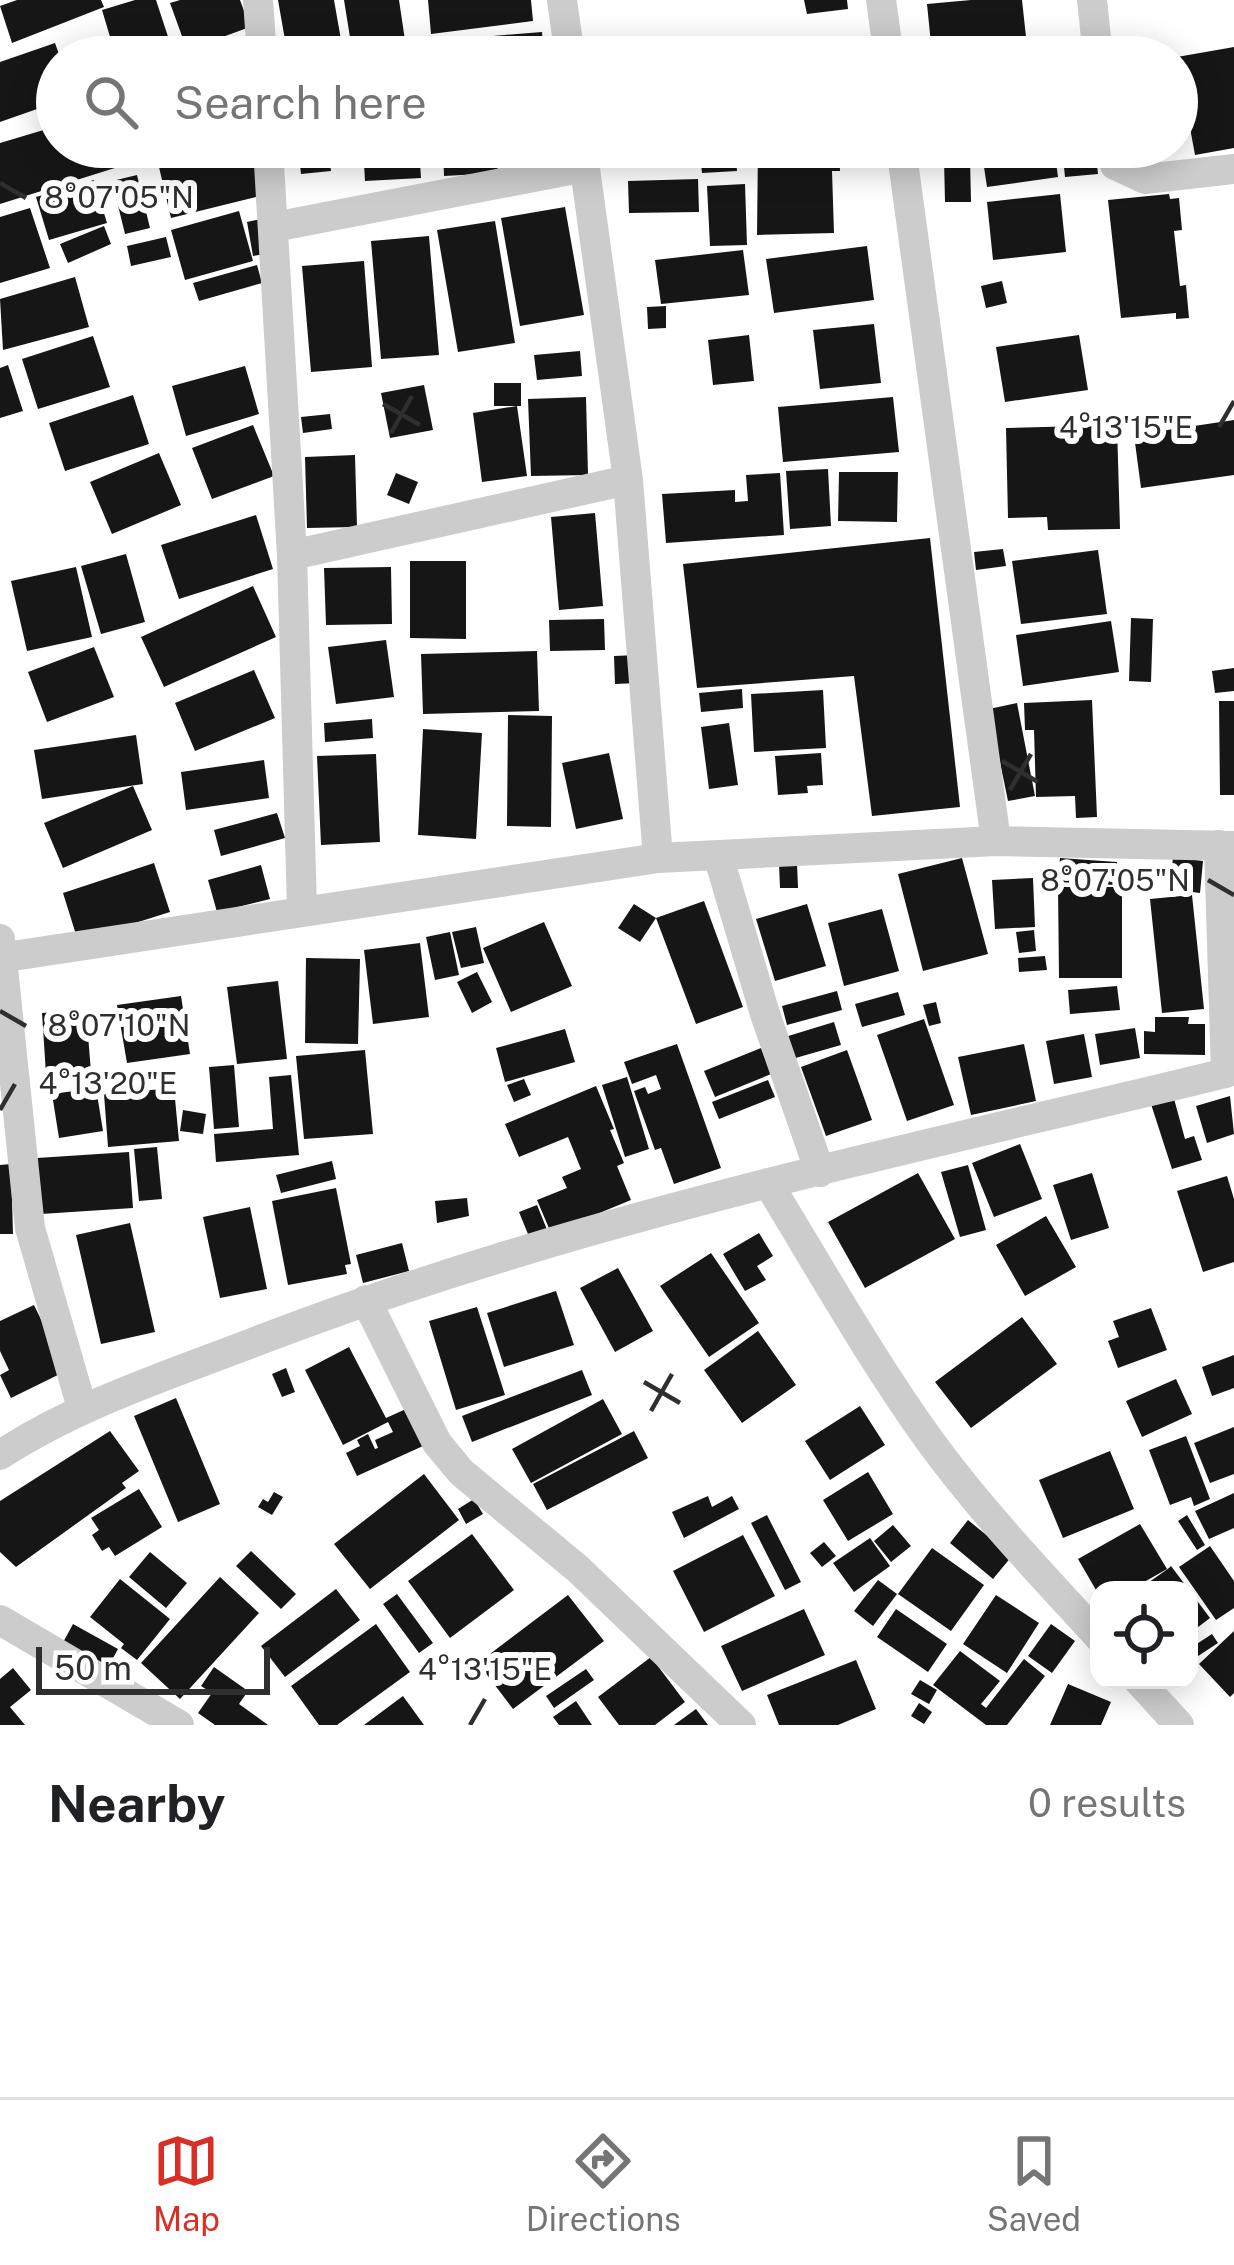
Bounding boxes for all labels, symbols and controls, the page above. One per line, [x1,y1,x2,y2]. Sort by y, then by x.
search box [36,36,1198,168]
icon: search [78,69,144,135]
text: Search here [174,76,427,129]
text: 8°07'05"N [44,179,194,215]
text: 4°13'15"E [1059,409,1193,445]
text: 8°07'05"N [1040,862,1190,898]
text: 8°07'10"N [48,1007,190,1043]
text: 4°13'20"E [39,1065,177,1101]
map controls [1090,1581,1198,1689]
button: locate [1090,1581,1198,1689]
scale bar [36,1641,270,1694]
text: 50 m [54,1649,132,1687]
text: 4°13'15"E [418,1651,552,1687]
text: Nearby [48,1774,225,1833]
text: 0 results [1028,1780,1186,1826]
tab: Map [153,2128,220,2238]
tab: Directions [526,2128,681,2238]
tab: Saved [987,2128,1081,2238]

